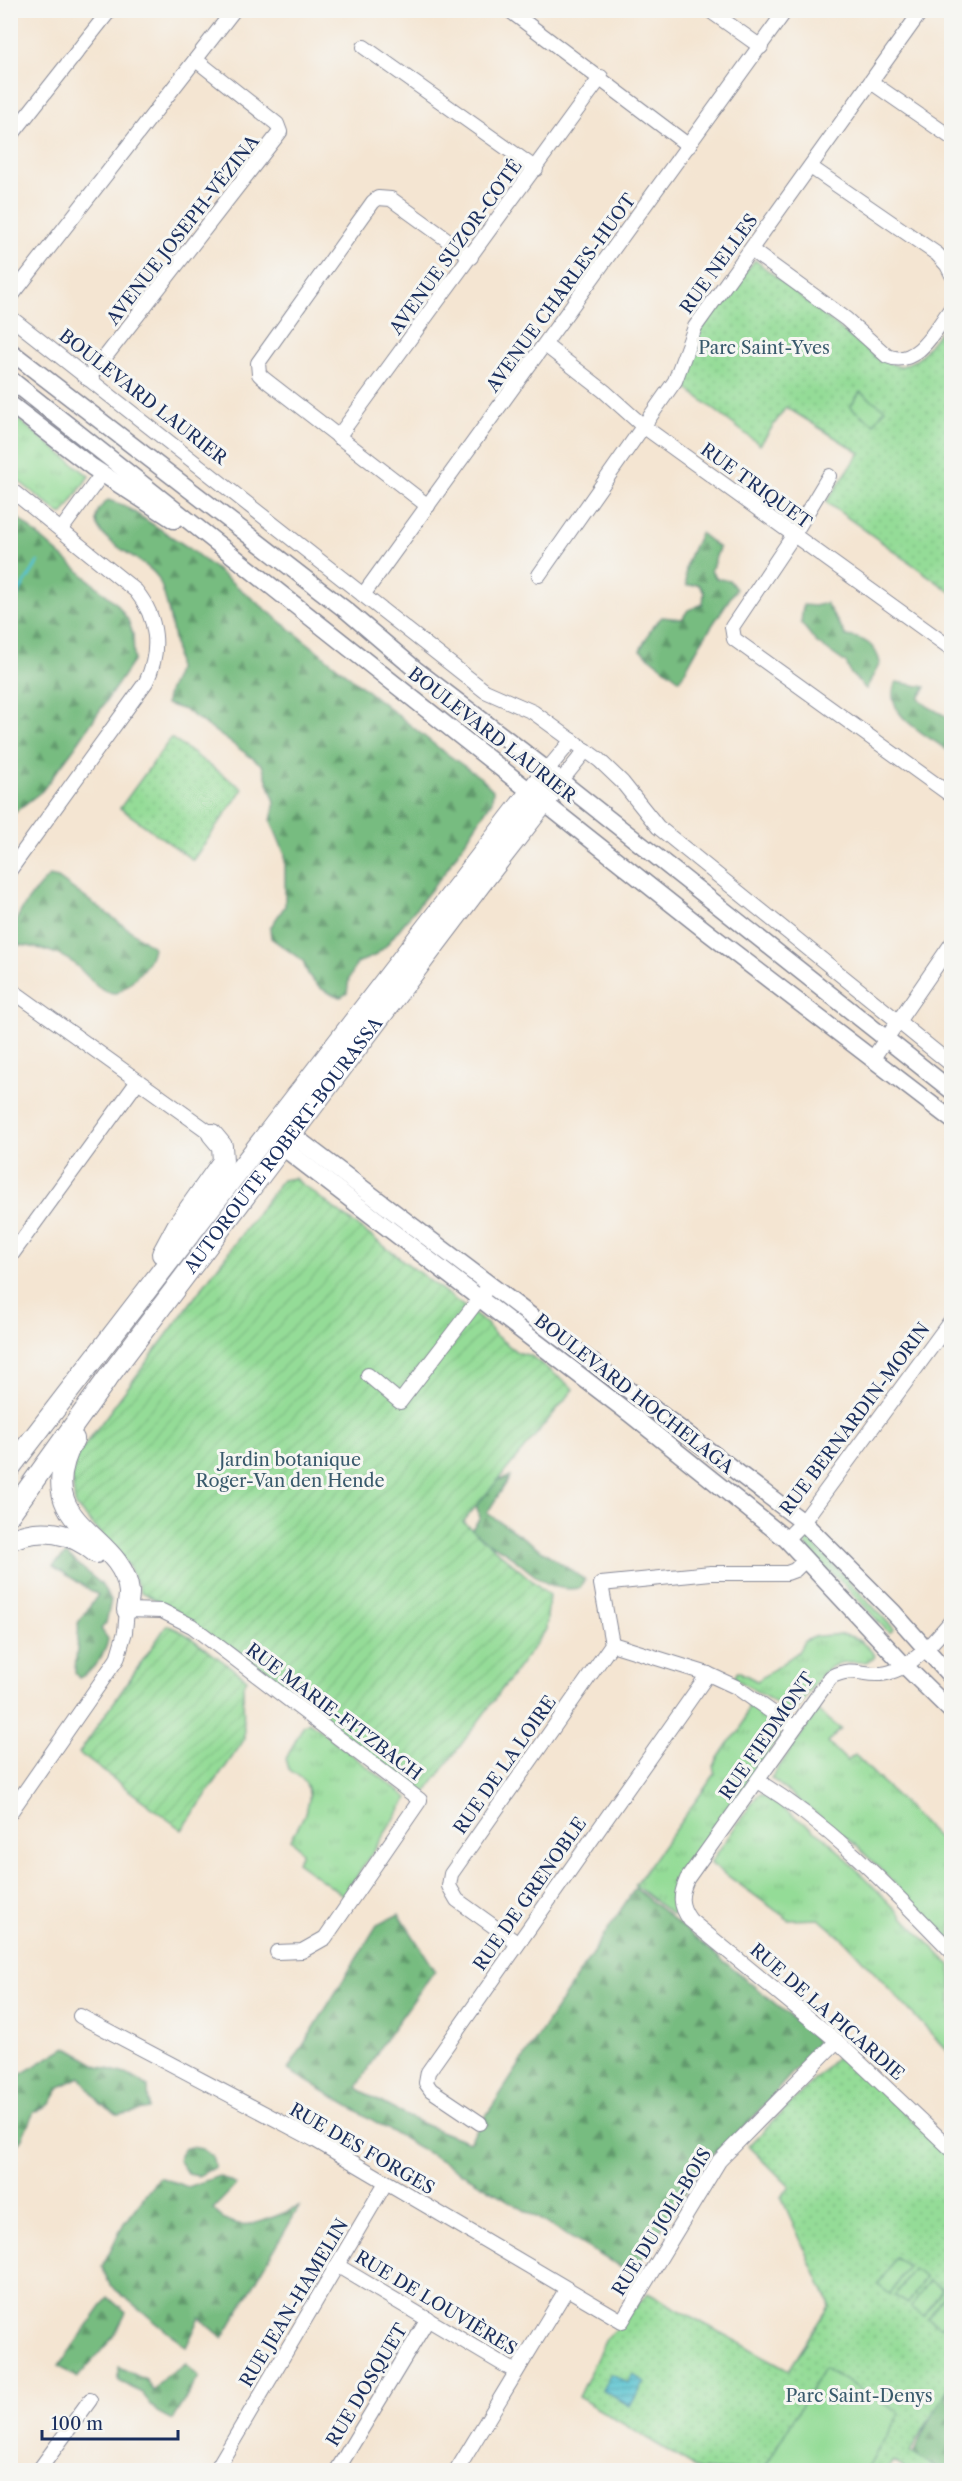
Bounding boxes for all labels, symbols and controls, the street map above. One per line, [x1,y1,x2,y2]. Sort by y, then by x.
street label: AVENUE JOSEPH-VÉZINA [101,130,264,330]
street label: AVENUE SUZOR-COTÉ [384,155,527,340]
street label: AVENUE CHARLES-HUOT [481,189,641,397]
street label: RUE NELLES [675,210,763,318]
street label: BOULEVARD LAURIER [55,325,232,470]
park label: Parc Saint-Yves [698,337,830,359]
street label: RUE TRIQUET [696,438,816,534]
street label: BOULEVARD LAURIER [404,663,581,808]
street label: AUTOROUTE ROBERT-BOURASSA [179,1012,388,1279]
street label: BOULEVARD HOCHELAGA [530,1309,739,1479]
street label: RUE BERNARDIN-MORIN [775,1318,935,1519]
park label: Jardin botanique Roger-Van den Hende [195,1449,385,1492]
street label: RUE MARIE-FITZBACH [242,1639,426,1785]
street label: RUE FIEDMONT [715,1668,819,1804]
street label: RUE DE LA LOIRE [449,1692,561,1838]
street label: RUE DE GRENOBLE [469,1813,591,1975]
street label: RUE DE LA PICARDIE [745,1939,909,2085]
street label: RUE DES FORGES [286,2099,438,2199]
street label: RUE DU JOLI-BOIS [608,2144,716,2300]
street label: RUE JEAN-HAMELIN [235,2215,353,2391]
street label: RUE DE LOUVIÈRES [351,2245,521,2360]
street label: RUE DOSQUET [322,2319,412,2450]
park label: Parc Saint-Denys [785,2385,933,2407]
scale bar [42,2403,178,2441]
text: 100 m [51,2413,103,2435]

